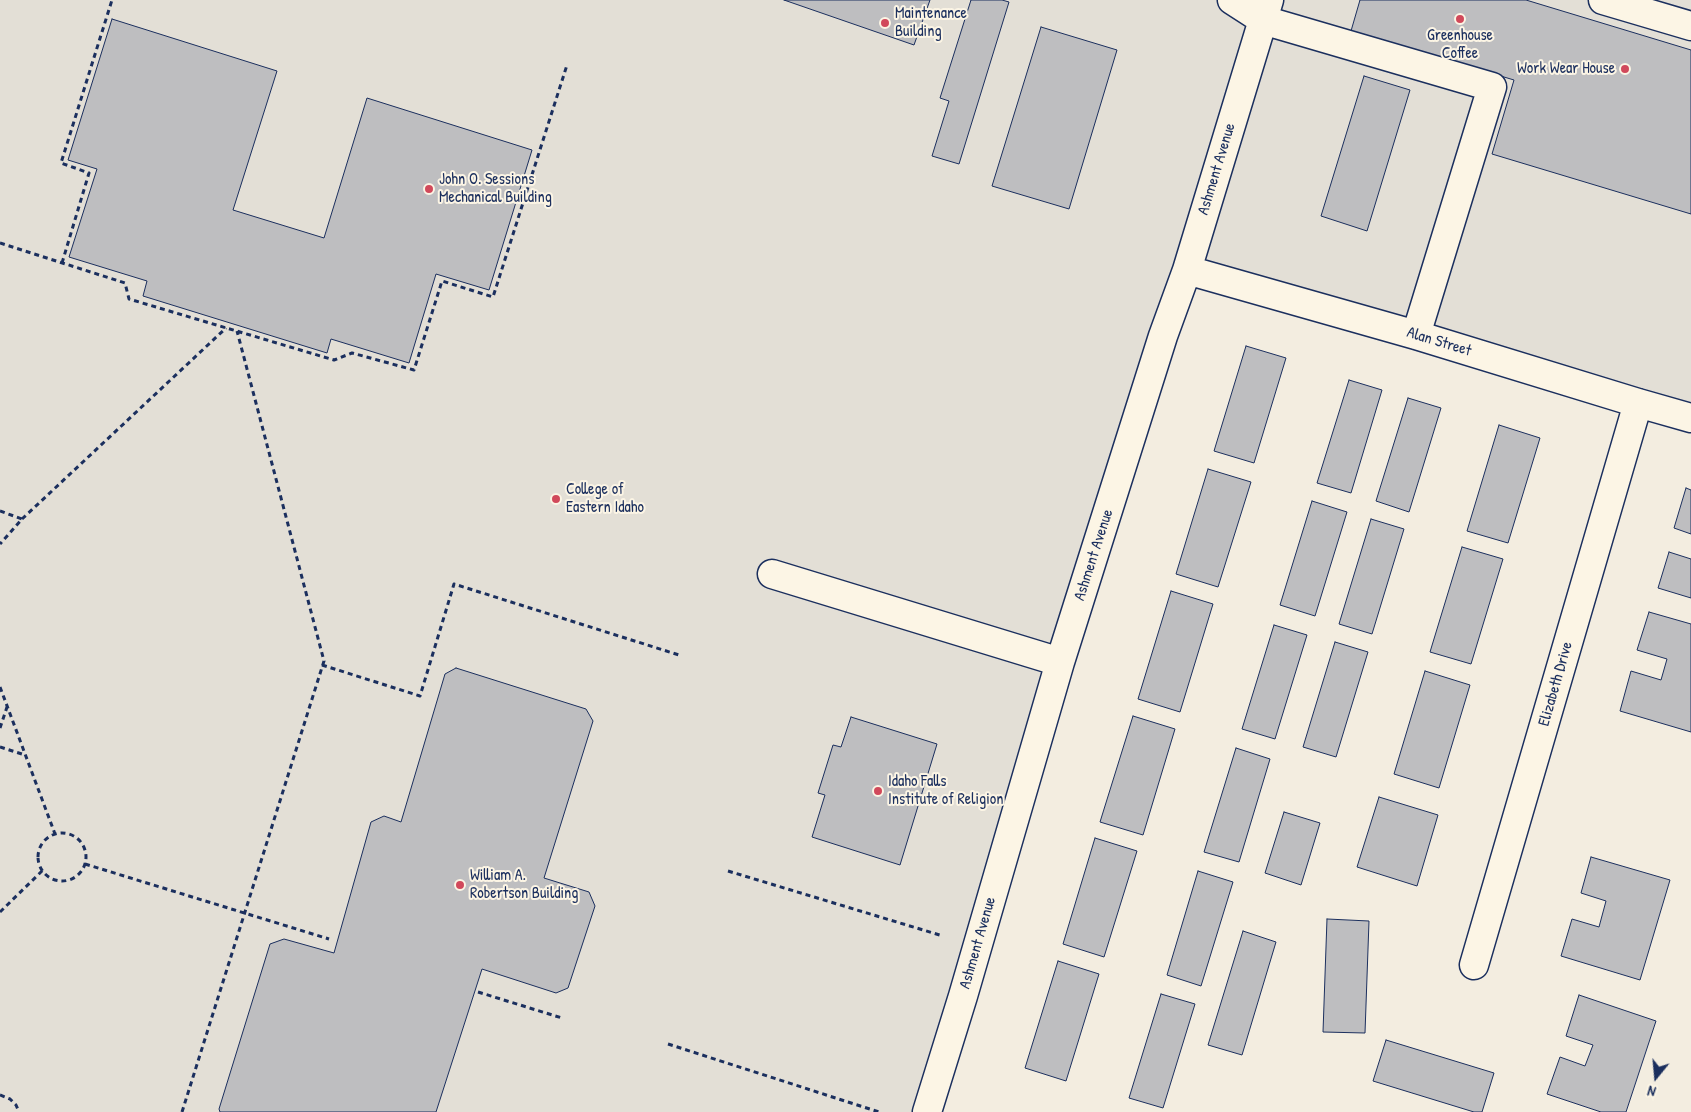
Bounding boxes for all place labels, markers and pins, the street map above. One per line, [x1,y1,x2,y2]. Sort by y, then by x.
place label: Maintenance Building [895,4,967,42]
marker: Greenhouse Coffee [1454,13,1466,25]
marker: Maintenance Building [879,17,891,29]
place label: Greenhouse Coffee [1427,26,1493,64]
place label: Work Wear House [1517,59,1615,79]
marker: Work Wear House [1619,63,1631,75]
place label: John O. Sessions Mechanical Building [439,170,552,208]
marker: John O. Sessions Mechanical Building [423,183,435,195]
place label: College of Eastern Idaho [566,480,644,518]
marker: College of Eastern Idaho [550,493,562,505]
place label: Idaho Falls Institute of Religion [888,772,1003,810]
marker: Idaho Falls Institute of Religion [872,785,884,797]
place label: William A. Robertson Building [470,866,578,904]
marker: William A. Robertson Building [454,879,466,891]

